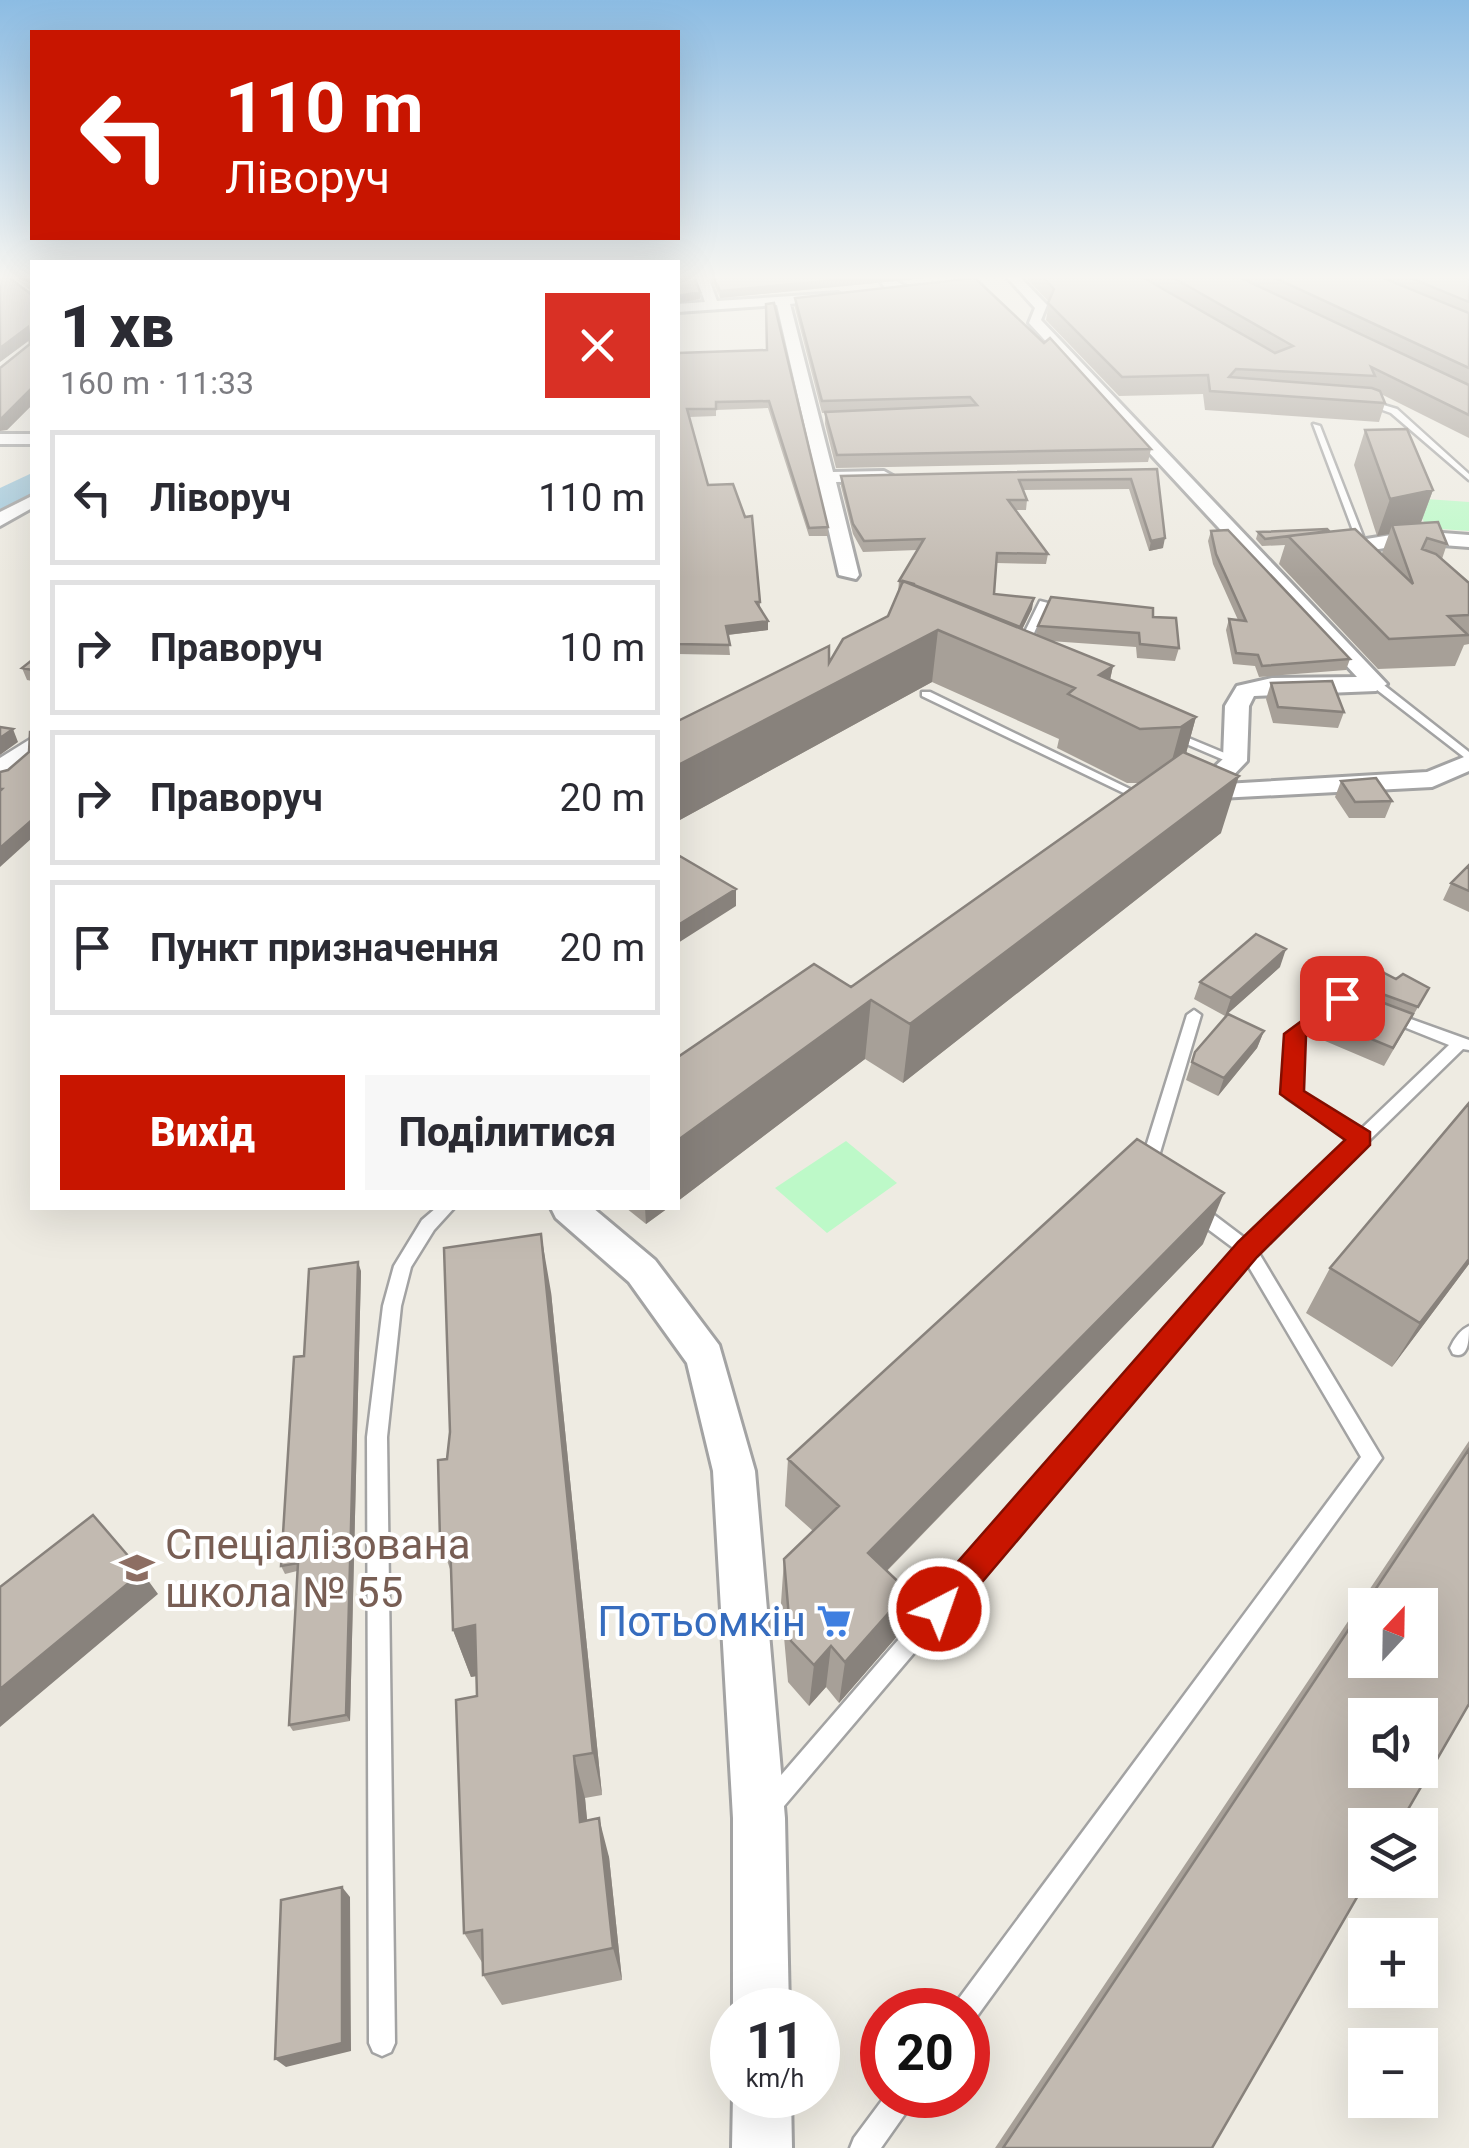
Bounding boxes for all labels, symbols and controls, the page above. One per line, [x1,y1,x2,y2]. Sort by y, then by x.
text: 110 m [225,67,424,149]
icon: left [60,70,190,200]
text: Ліворуч [225,151,390,204]
text: 1 хв [60,291,174,362]
button: close [545,293,650,398]
text: 160 m · 11:33 [60,364,254,402]
icon: left [65,470,120,525]
text: Ліворуч [150,476,291,520]
text: 110 m [538,476,645,520]
icon: right [65,620,120,675]
text: Праворуч [150,626,323,670]
text: 10 m [560,626,645,670]
icon: right [65,770,120,825]
text: Праворуч [150,776,323,820]
text: 20 m [560,776,645,820]
icon: arrive [65,920,120,975]
text: Пункт призначення [150,926,499,970]
text: 20 m [560,926,645,970]
pin [1300,956,1385,1041]
icon: arrive [1315,971,1370,1026]
button: Вихід [60,1075,345,1190]
button: Поділитися [365,1075,650,1190]
place label: Спеціалізована школа № 55 [165,1520,471,1617]
school or university icon: Спеціалізована школа № 55 [118,1549,156,1587]
position arrow [887,1557,991,1661]
north arrow [1348,1588,1438,1678]
map controls [1348,1588,1438,2118]
place label: Потьомкін [597,1597,806,1646]
supermarket icon: Потьомкін [815,1602,853,1640]
button: sound [1348,1698,1438,1788]
button: layers [1348,1808,1438,1898]
button: + [1348,1918,1438,2008]
speed limit sign: 20 [860,1988,990,2118]
text: 11 [746,2012,804,2070]
button: − [1348,2028,1438,2118]
text: km/h [746,2064,804,2093]

